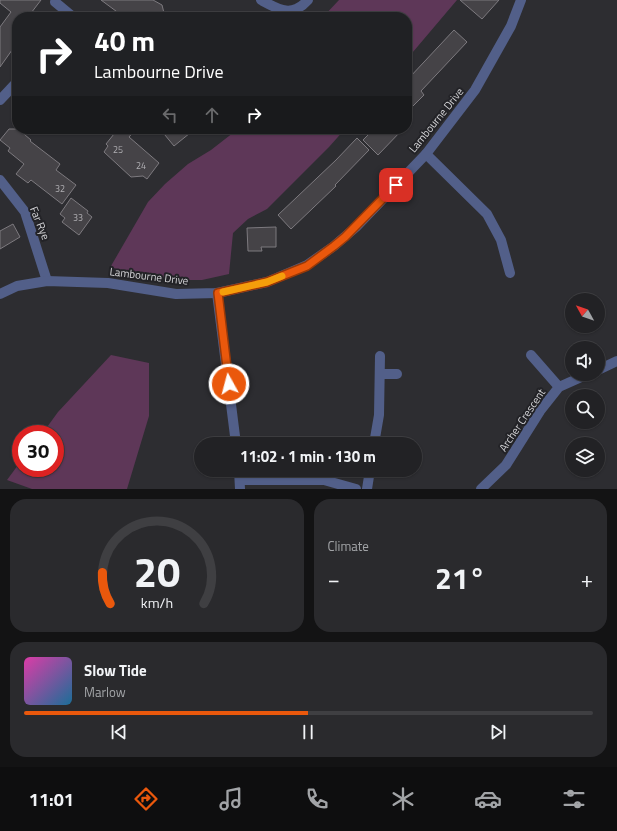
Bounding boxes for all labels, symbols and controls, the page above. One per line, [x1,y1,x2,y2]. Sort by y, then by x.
text: 40 m [94,19,155,62]
icon: right [28,28,80,80]
text: Lambourne Drive [94,58,224,85]
street label: Lambourne Drive [405,84,467,156]
icon: left [159,104,181,126]
icon: ahead [201,104,223,126]
icon: right [243,104,265,126]
house number: 25 [113,143,123,156]
house number: 24 [136,159,146,172]
pin [379,168,413,202]
icon: arrive [385,174,407,196]
house number: 32 [55,182,65,195]
street label: Far Rye [26,204,54,242]
house number: 33 [73,211,83,224]
street label: Lambourne Drive [109,263,190,289]
north arrow [565,293,605,333]
map controls [565,293,605,477]
button: sound [565,341,605,381]
position arrow [208,363,250,405]
street label: Archer Crescent [495,385,549,455]
button: search [565,389,605,429]
speed limit sign: 30 [12,425,64,477]
button: layers [565,437,605,477]
text: 11:02 · 1 min · 130 m [240,445,376,468]
text: Climate [328,536,369,556]
text: 20 [133,539,180,602]
text: 21° [435,555,485,601]
text: − [328,562,340,596]
text: + [581,562,593,596]
text: km/h [141,591,173,613]
text: Slow Tide [84,659,147,682]
text: Marlow [84,682,126,702]
icon: previous [108,721,130,743]
icon: pause [297,721,319,743]
icon: next [487,721,509,743]
icon: directions [132,785,160,813]
icon: music [217,785,245,813]
icon: phone [303,785,331,813]
icon: climate [389,785,417,813]
icon: car [474,785,502,813]
icon: filters [560,785,588,813]
text: 11:01 [29,786,74,813]

